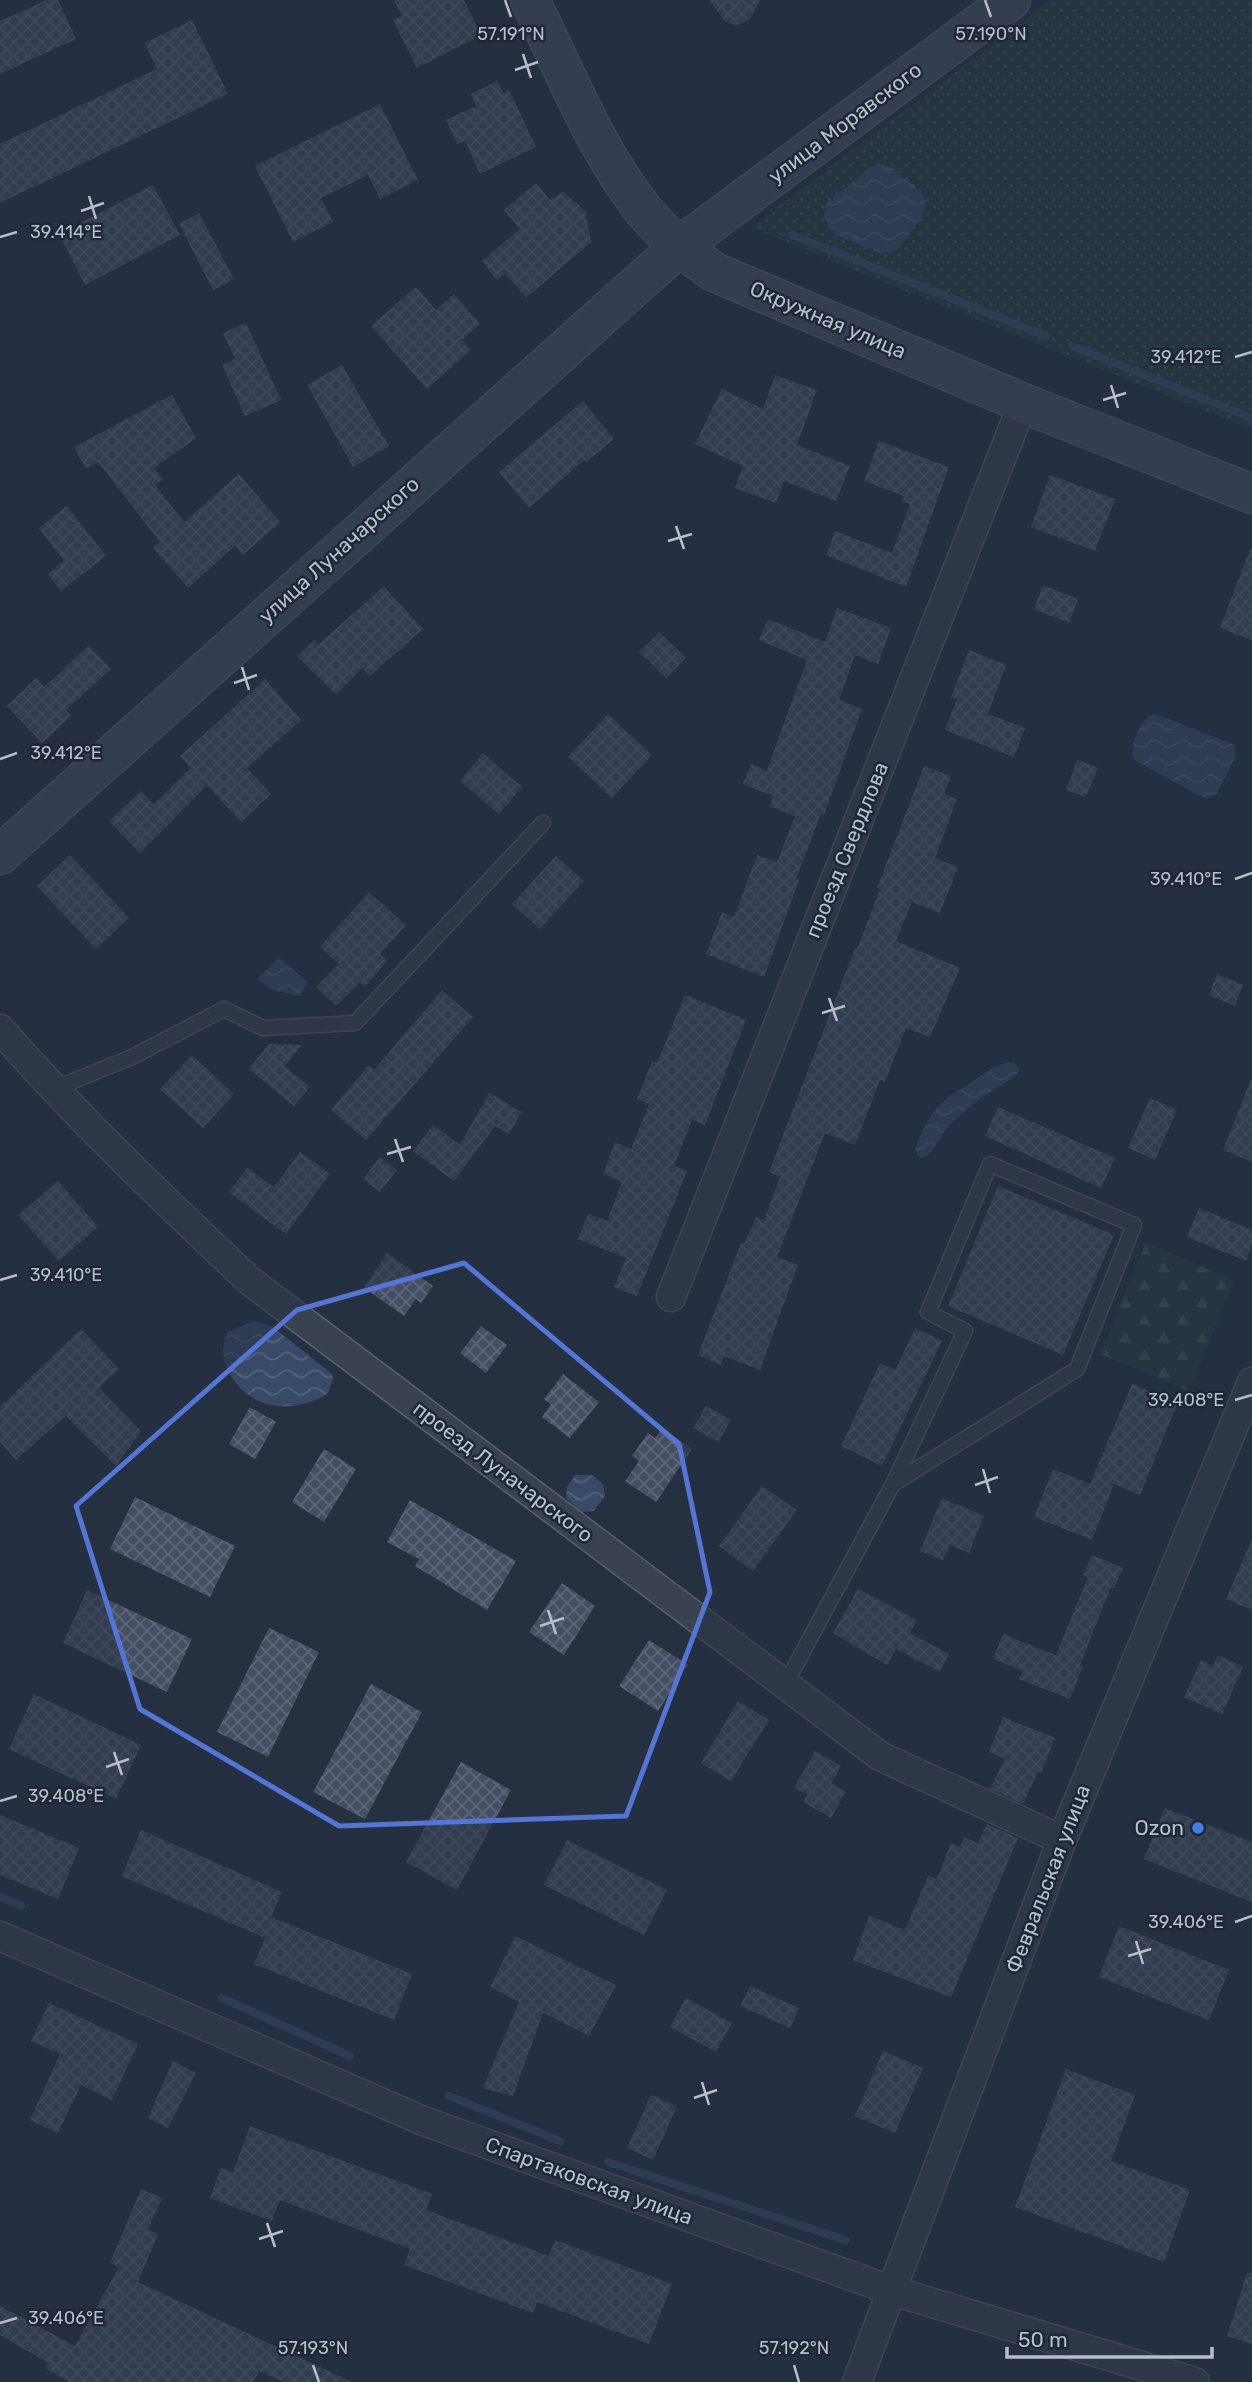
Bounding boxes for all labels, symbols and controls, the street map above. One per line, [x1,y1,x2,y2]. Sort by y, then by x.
text: 57.191°N [477,23,545,45]
text: 57.190°N [955,23,1027,45]
street label: улица Моравского [763,57,926,188]
text: 39.414°E [30,221,102,243]
street label: Окружная улица [746,275,910,364]
text: 39.412°E [1150,346,1222,368]
street label: улица Луначарского [253,471,424,628]
text: 39.412°E [30,742,102,764]
street label: проезд Свердлова [800,758,893,941]
text: 39.410°E [1150,868,1222,890]
text: 39.410°E [30,1264,102,1286]
text: 39.408°E [1148,1389,1224,1411]
street label: проезд Луначарского [408,1396,598,1547]
street label: Февральская улица [1000,1781,1095,1977]
text: 39.408°E [28,1785,104,1807]
place label: Ozon [1134,1815,1184,1840]
marker: Ozon [1190,1820,1206,1836]
text: 39.406°E [1148,1911,1224,1933]
street label: Спартаковская улица [482,2131,696,2230]
text: 39.406°E [28,2307,104,2329]
scale bar [1007,2316,1212,2360]
text: 50 m [1018,2327,1068,2352]
text: 57.193°N [278,2337,348,2359]
text: 57.192°N [759,2337,829,2359]

